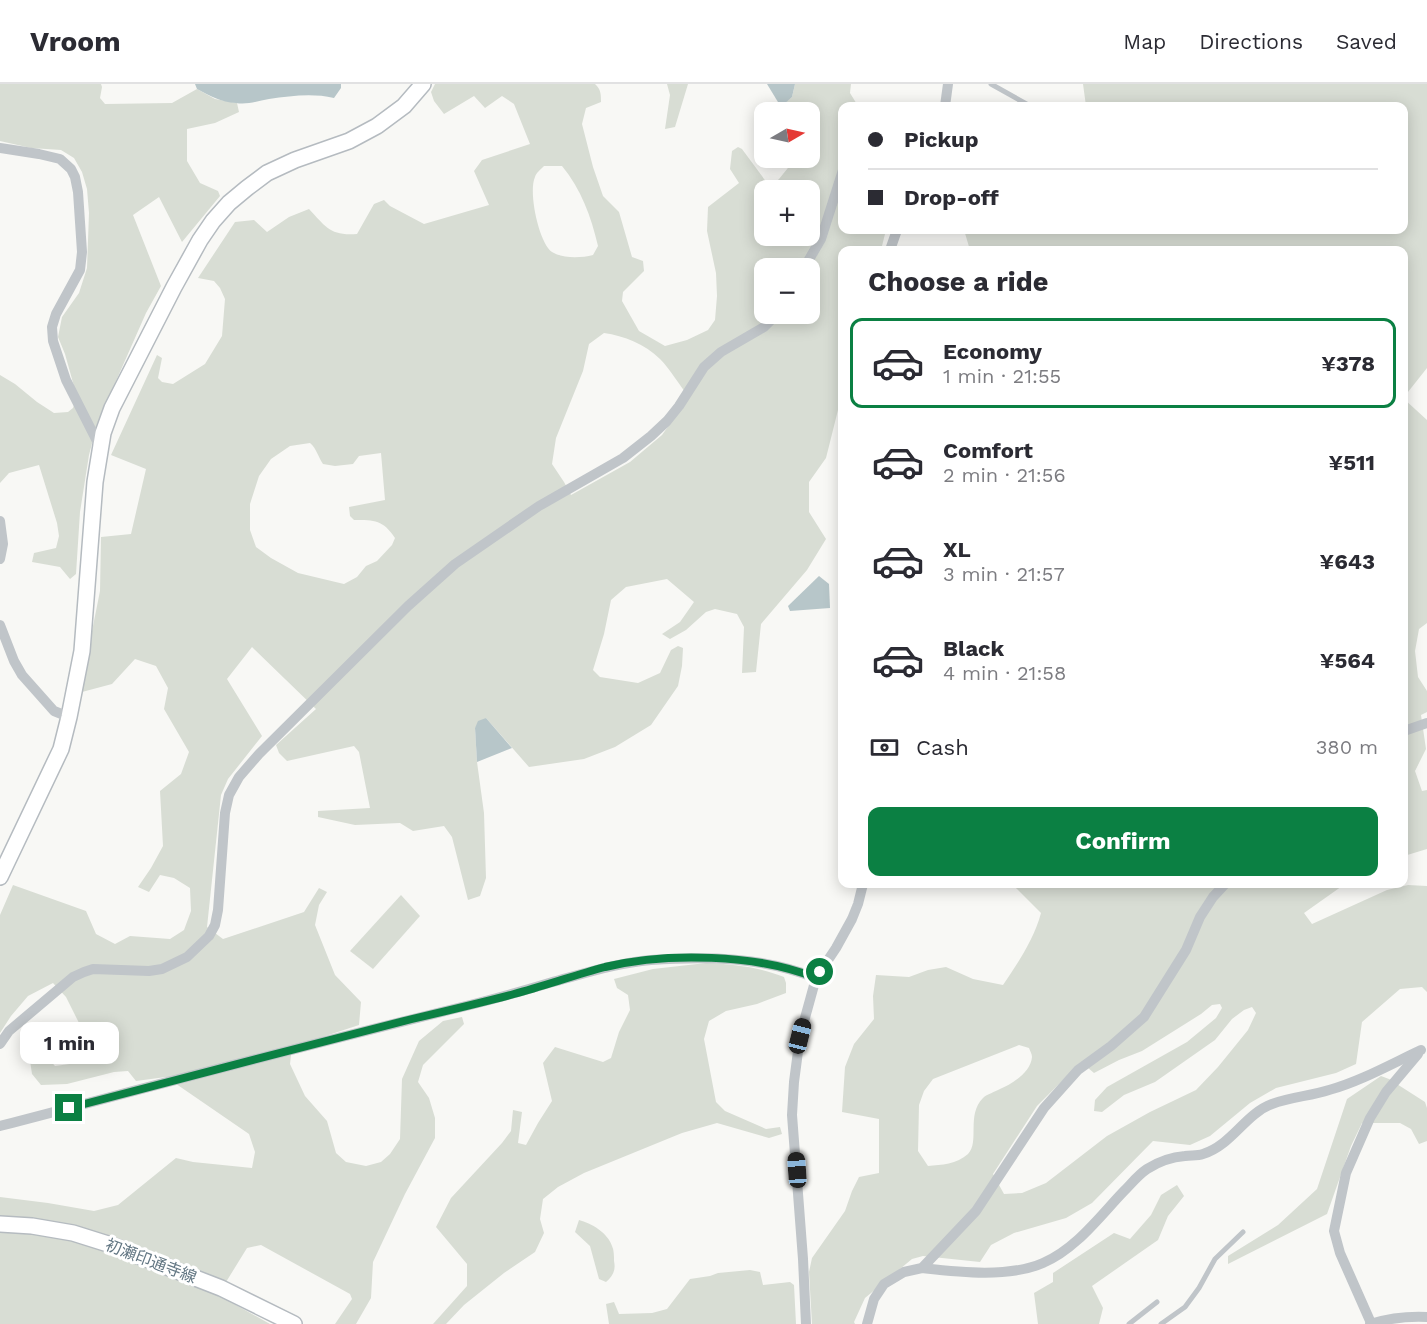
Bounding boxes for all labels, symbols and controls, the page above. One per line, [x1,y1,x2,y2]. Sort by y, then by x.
text: Vroom [30,25,121,58]
text: Map [1123,29,1166,54]
text: Directions [1199,29,1303,54]
text: Saved [1336,29,1397,54]
north arrow [754,102,820,168]
map controls [754,102,820,324]
text: Pickup [904,127,979,152]
button: + [754,180,820,246]
text: Drop-off [904,185,999,210]
button: − [754,258,820,324]
text: Choose a ride [868,266,1048,298]
icon: car [871,336,925,390]
text: Economy [943,339,1042,364]
text: ¥378 [1321,351,1375,376]
text: 1 min · 21:55 [943,364,1061,388]
icon: car [871,435,925,489]
text: Comfort [943,438,1033,463]
text: ¥511 [1329,450,1375,475]
text: 2 min · 21:56 [943,463,1066,487]
icon: car [871,534,925,588]
text: XL [943,537,971,562]
text: ¥643 [1320,549,1375,574]
text: 3 min · 21:57 [943,562,1065,586]
icon: car [871,633,925,687]
text: Black [943,636,1004,661]
text: ¥564 [1320,648,1375,673]
text: 4 min · 21:58 [943,661,1066,685]
icon: cash [868,731,901,764]
text: Cash [916,735,969,760]
text: 380 m [1316,735,1378,759]
button: Confirm [868,807,1378,876]
route start [806,958,833,985]
car [787,1016,813,1056]
callout: 1 min [20,1021,118,1063]
text: 1 min [44,1031,95,1055]
route end [55,1094,82,1121]
car [787,1151,807,1189]
street label: 初瀬印通寺線 [103,1235,199,1287]

